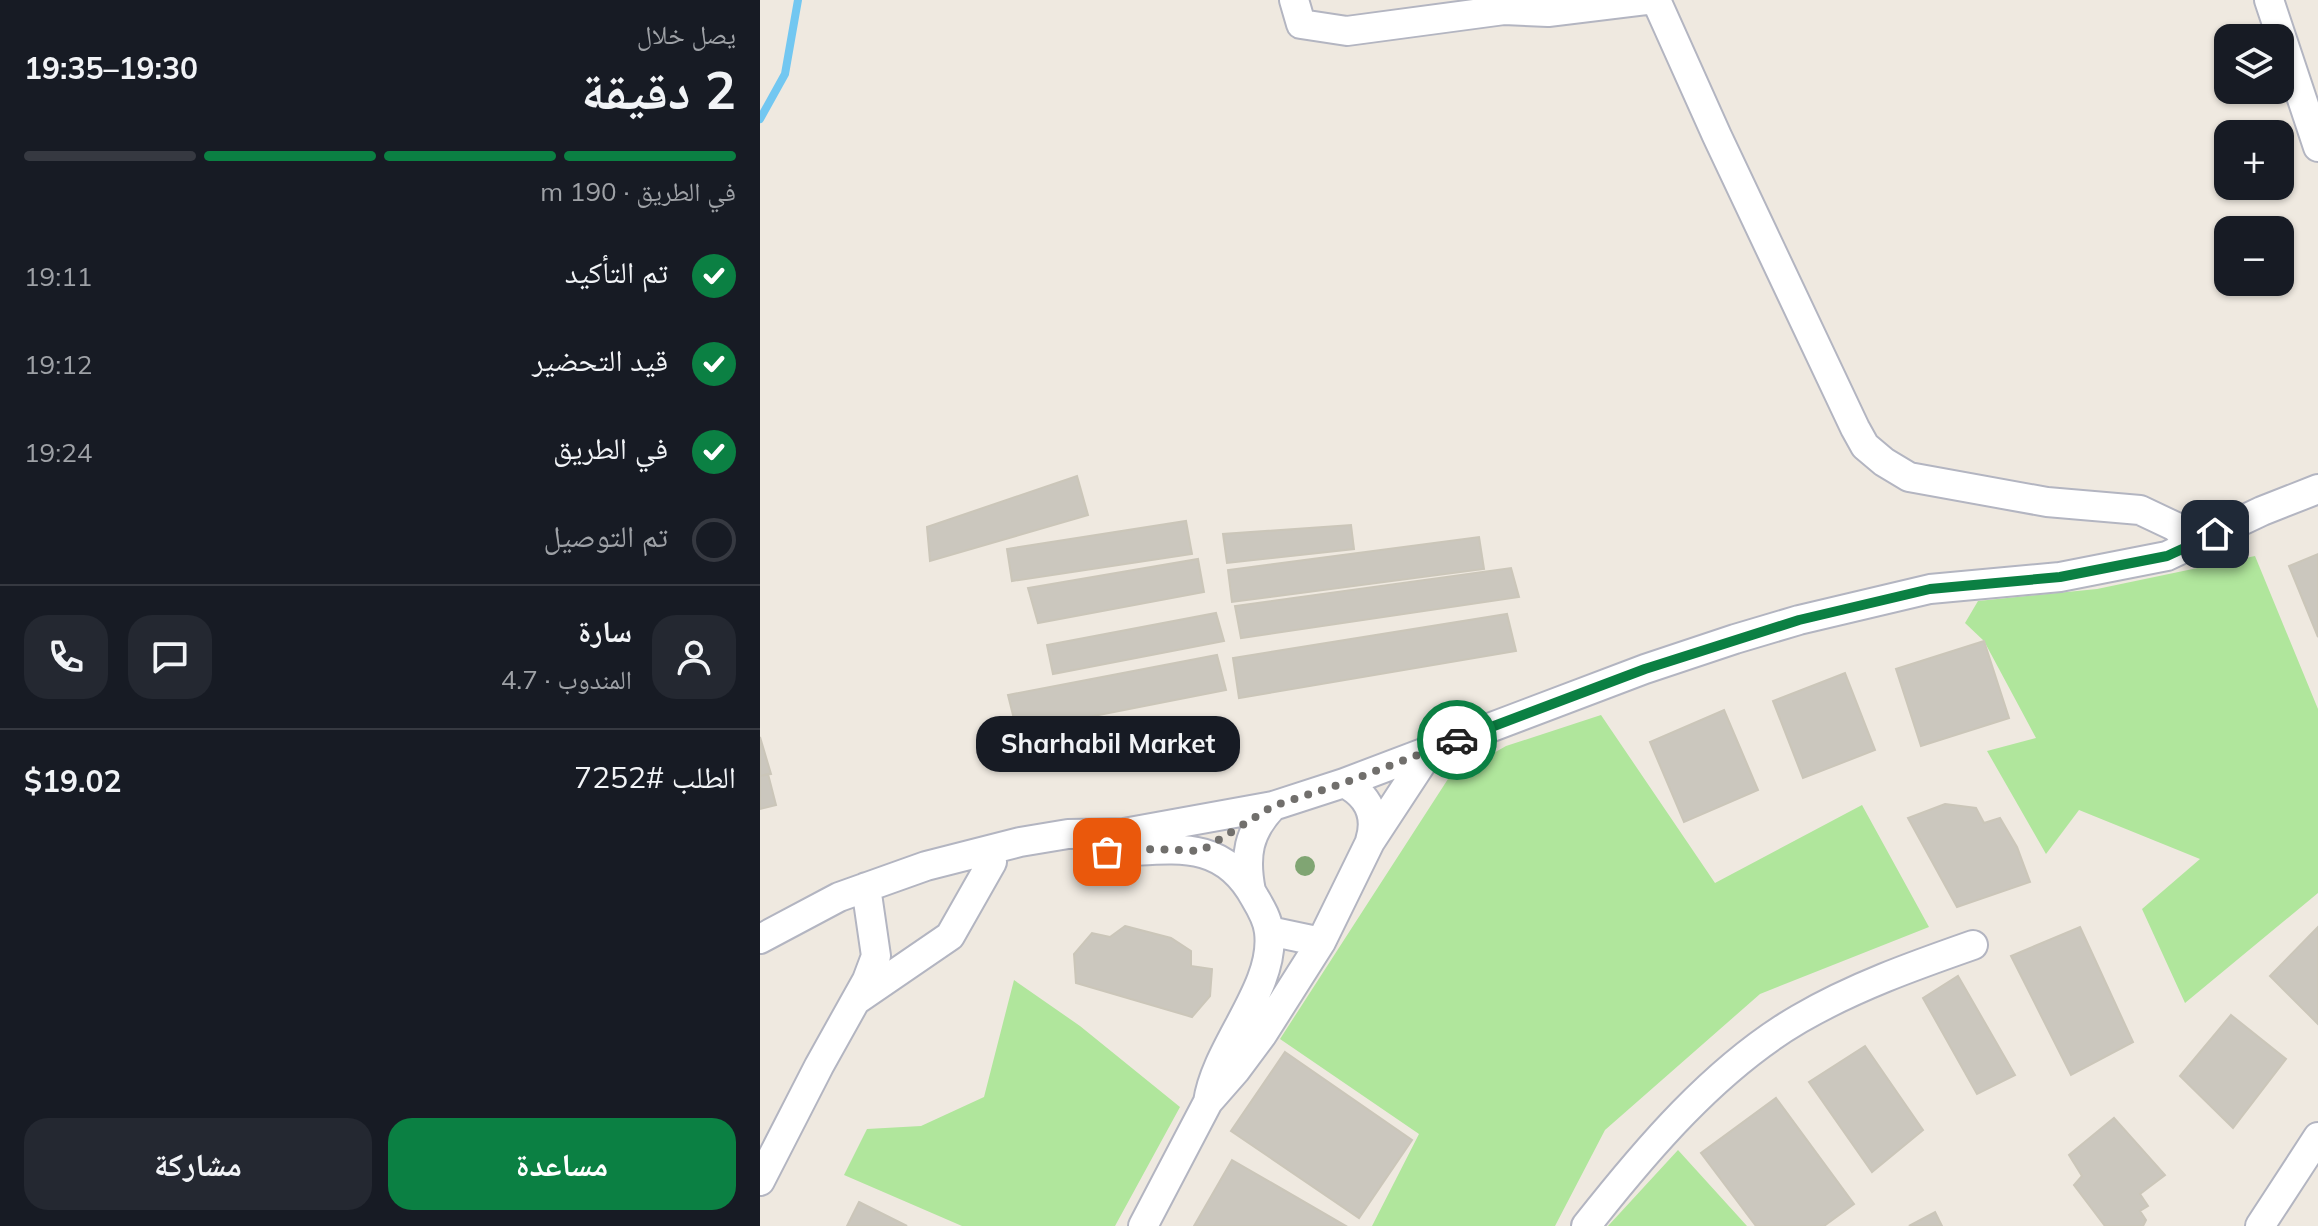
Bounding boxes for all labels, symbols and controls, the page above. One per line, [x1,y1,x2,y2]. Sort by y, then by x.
text: يصل خلال [637,18,736,51]
map controls [2214,24,2294,296]
button: layers [2214,24,2294,104]
text: 19:30–19:35 [24,49,198,87]
text: 2 دقيقة [581,57,736,122]
button: + [2214,120,2294,200]
text: في الطريق · 190 m [540,175,736,208]
button: − [2214,216,2294,296]
text: تم التأكيد [565,253,668,291]
icon: check [692,254,736,298]
text: 19:11 [24,260,92,293]
text: قيد التحضير [532,341,668,379]
icon: check [692,342,736,386]
text: 19:12 [24,348,92,381]
text: في الطريق [553,429,668,467]
icon: check [692,430,736,474]
text: 19:24 [24,436,92,469]
pin [2181,500,2249,568]
icon: home [2193,512,2237,556]
text: تم التوصيل [544,517,668,555]
text: سارة [578,612,632,650]
button: phone [24,615,108,699]
button: chat [128,615,212,699]
button: person [652,615,736,699]
text: المندوب · 4.7 [501,663,632,696]
courier [1417,700,1497,780]
callout: Sharhabil Market [975,716,1239,772]
icon: car [1435,718,1479,762]
text: Sharhabil Market [1001,727,1215,760]
text: الطلب #7252 [574,758,736,796]
text: $19.02 [24,762,121,800]
pin [1073,818,1141,886]
icon: bag [1085,830,1129,874]
button: مشاركة [24,1118,372,1210]
button: مساعدة [388,1118,736,1210]

